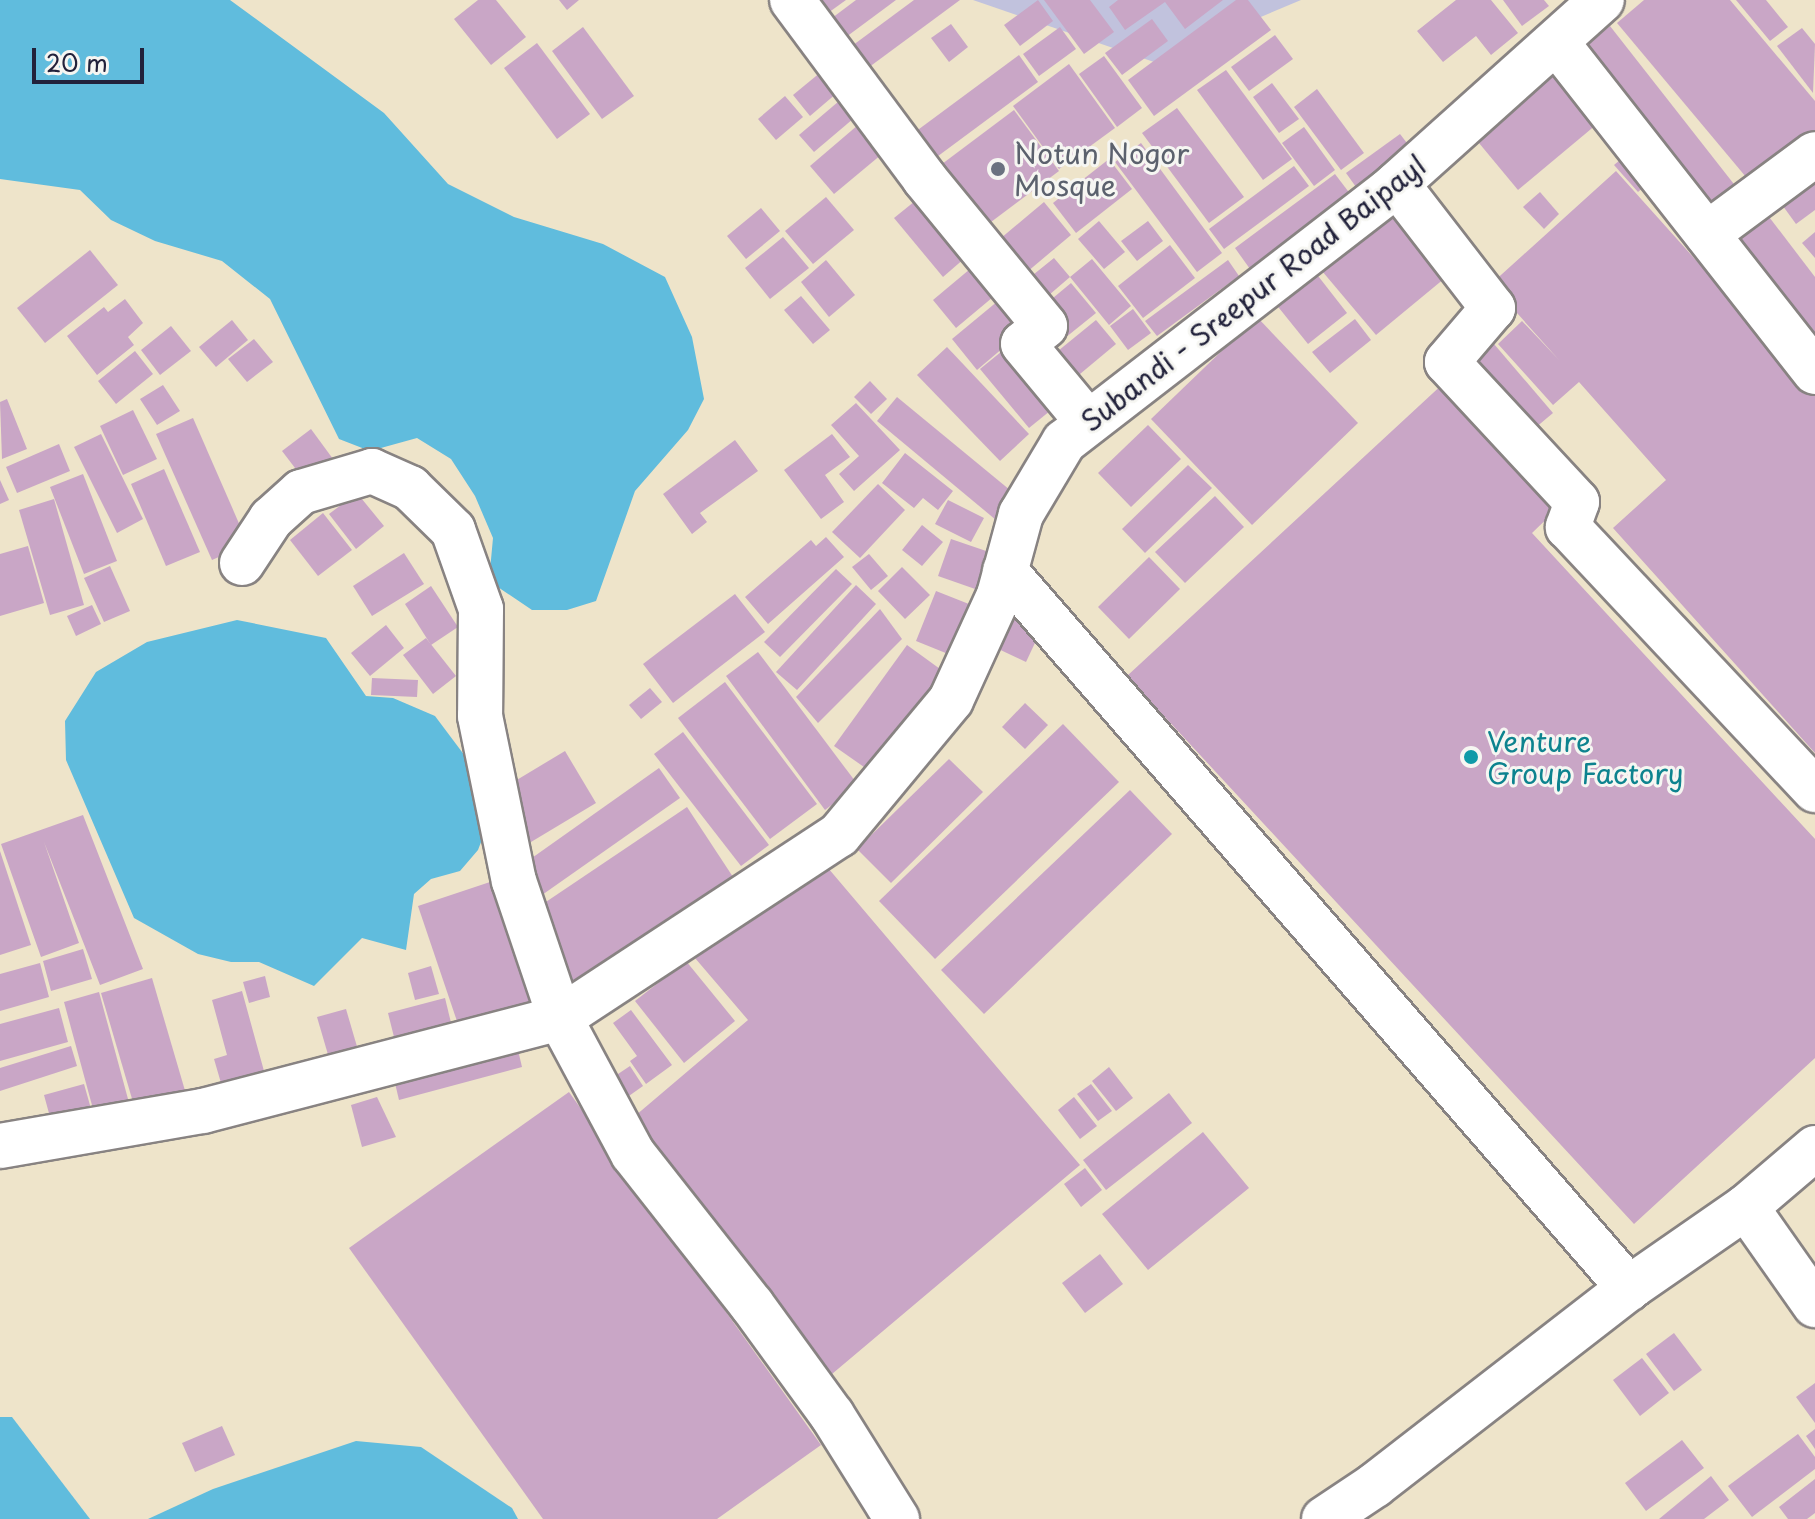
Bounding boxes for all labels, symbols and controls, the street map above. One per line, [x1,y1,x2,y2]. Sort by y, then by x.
scale bar [36,32,148,82]
text: 20 m [46,44,108,80]
place label: Notun Nogor Mosque [1014,136,1188,202]
street label: Subandi - Sreepur Road Baipayl [1073,147,1433,439]
marker: Notun Nogor Mosque [989,160,1007,178]
place label: Venture Group Factory [1487,724,1681,790]
marker: Venture Group Factory [1462,748,1480,766]

